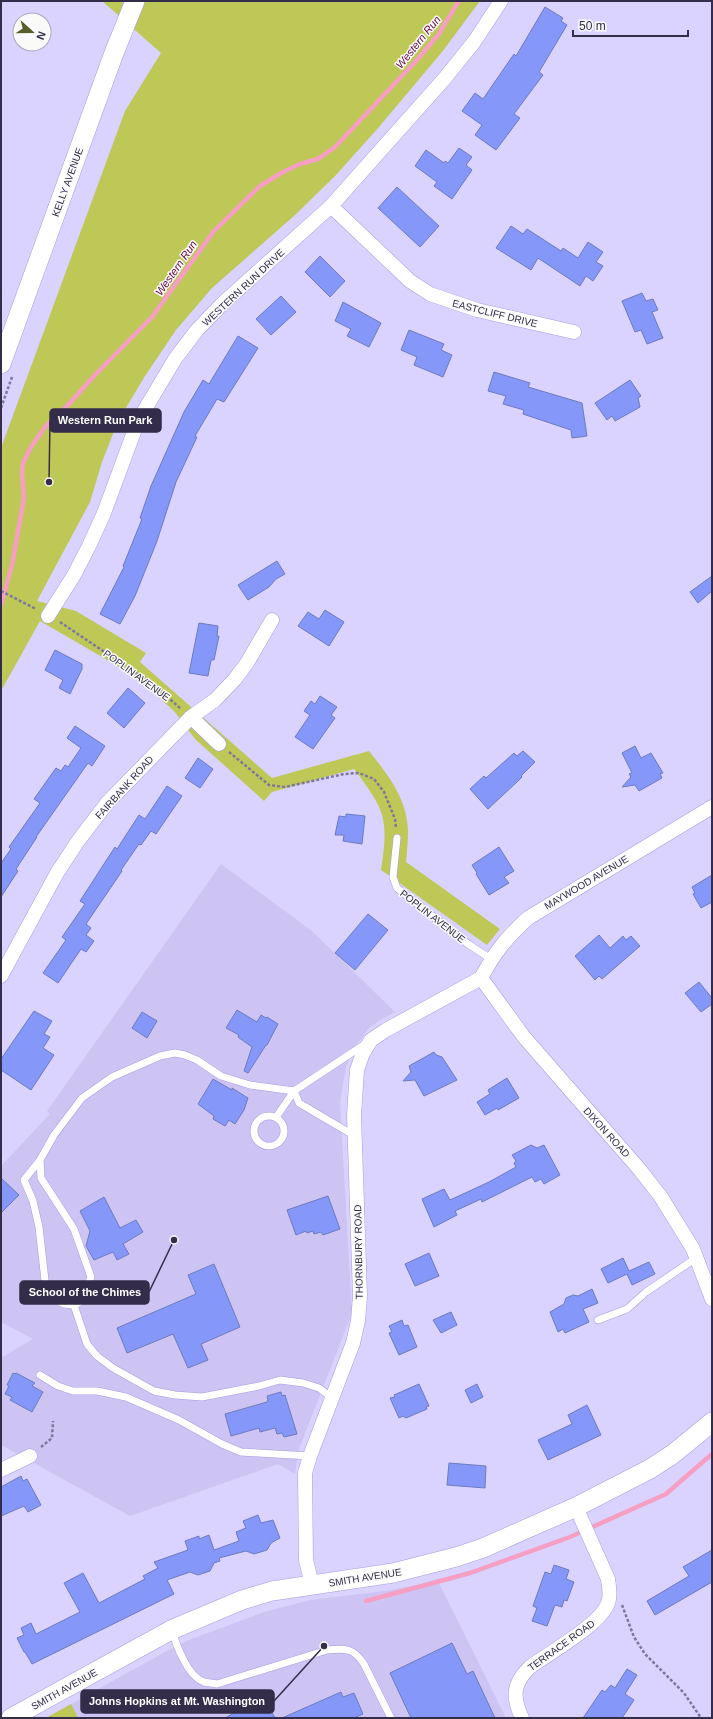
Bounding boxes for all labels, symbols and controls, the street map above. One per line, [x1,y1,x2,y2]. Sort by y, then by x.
north arrow [12,12,52,52]
scale bar [573,12,688,38]
water label: Western Run [393,13,443,71]
text: 50 m [579,19,606,33]
text: N [34,30,48,41]
street label: KELLY AVENUE [50,146,85,218]
water label: Western Run [153,238,199,298]
street label: WESTERN RUN DRIVE [200,246,287,328]
street label: EASTCLIFF DRIVE [451,298,539,329]
callout: Western Run Park [50,409,161,432]
text: Western Run Park [58,414,153,426]
street label: POPLIN AVENUE [101,648,172,703]
street label: FAIRBANK ROAD [93,754,156,821]
street label: MAYWOOD AVENUE [542,853,630,912]
street label: POPLIN AVENUE [398,888,468,945]
street label: DIXON ROAD [581,1105,632,1160]
street label: THORNBURY ROAD [352,1205,365,1299]
callout: School of the Chimes [20,1281,149,1304]
text: School of the Chimes [29,1286,141,1298]
street label: SMITH AVENUE [328,1566,403,1589]
street label: TERRACE ROAD [526,1618,597,1673]
street label: SMITH AVENUE [29,1667,99,1712]
callout: Johns Hopkins at Mt. Washington [81,1690,274,1713]
text: Johns Hopkins at Mt. Washington [89,1695,265,1707]

